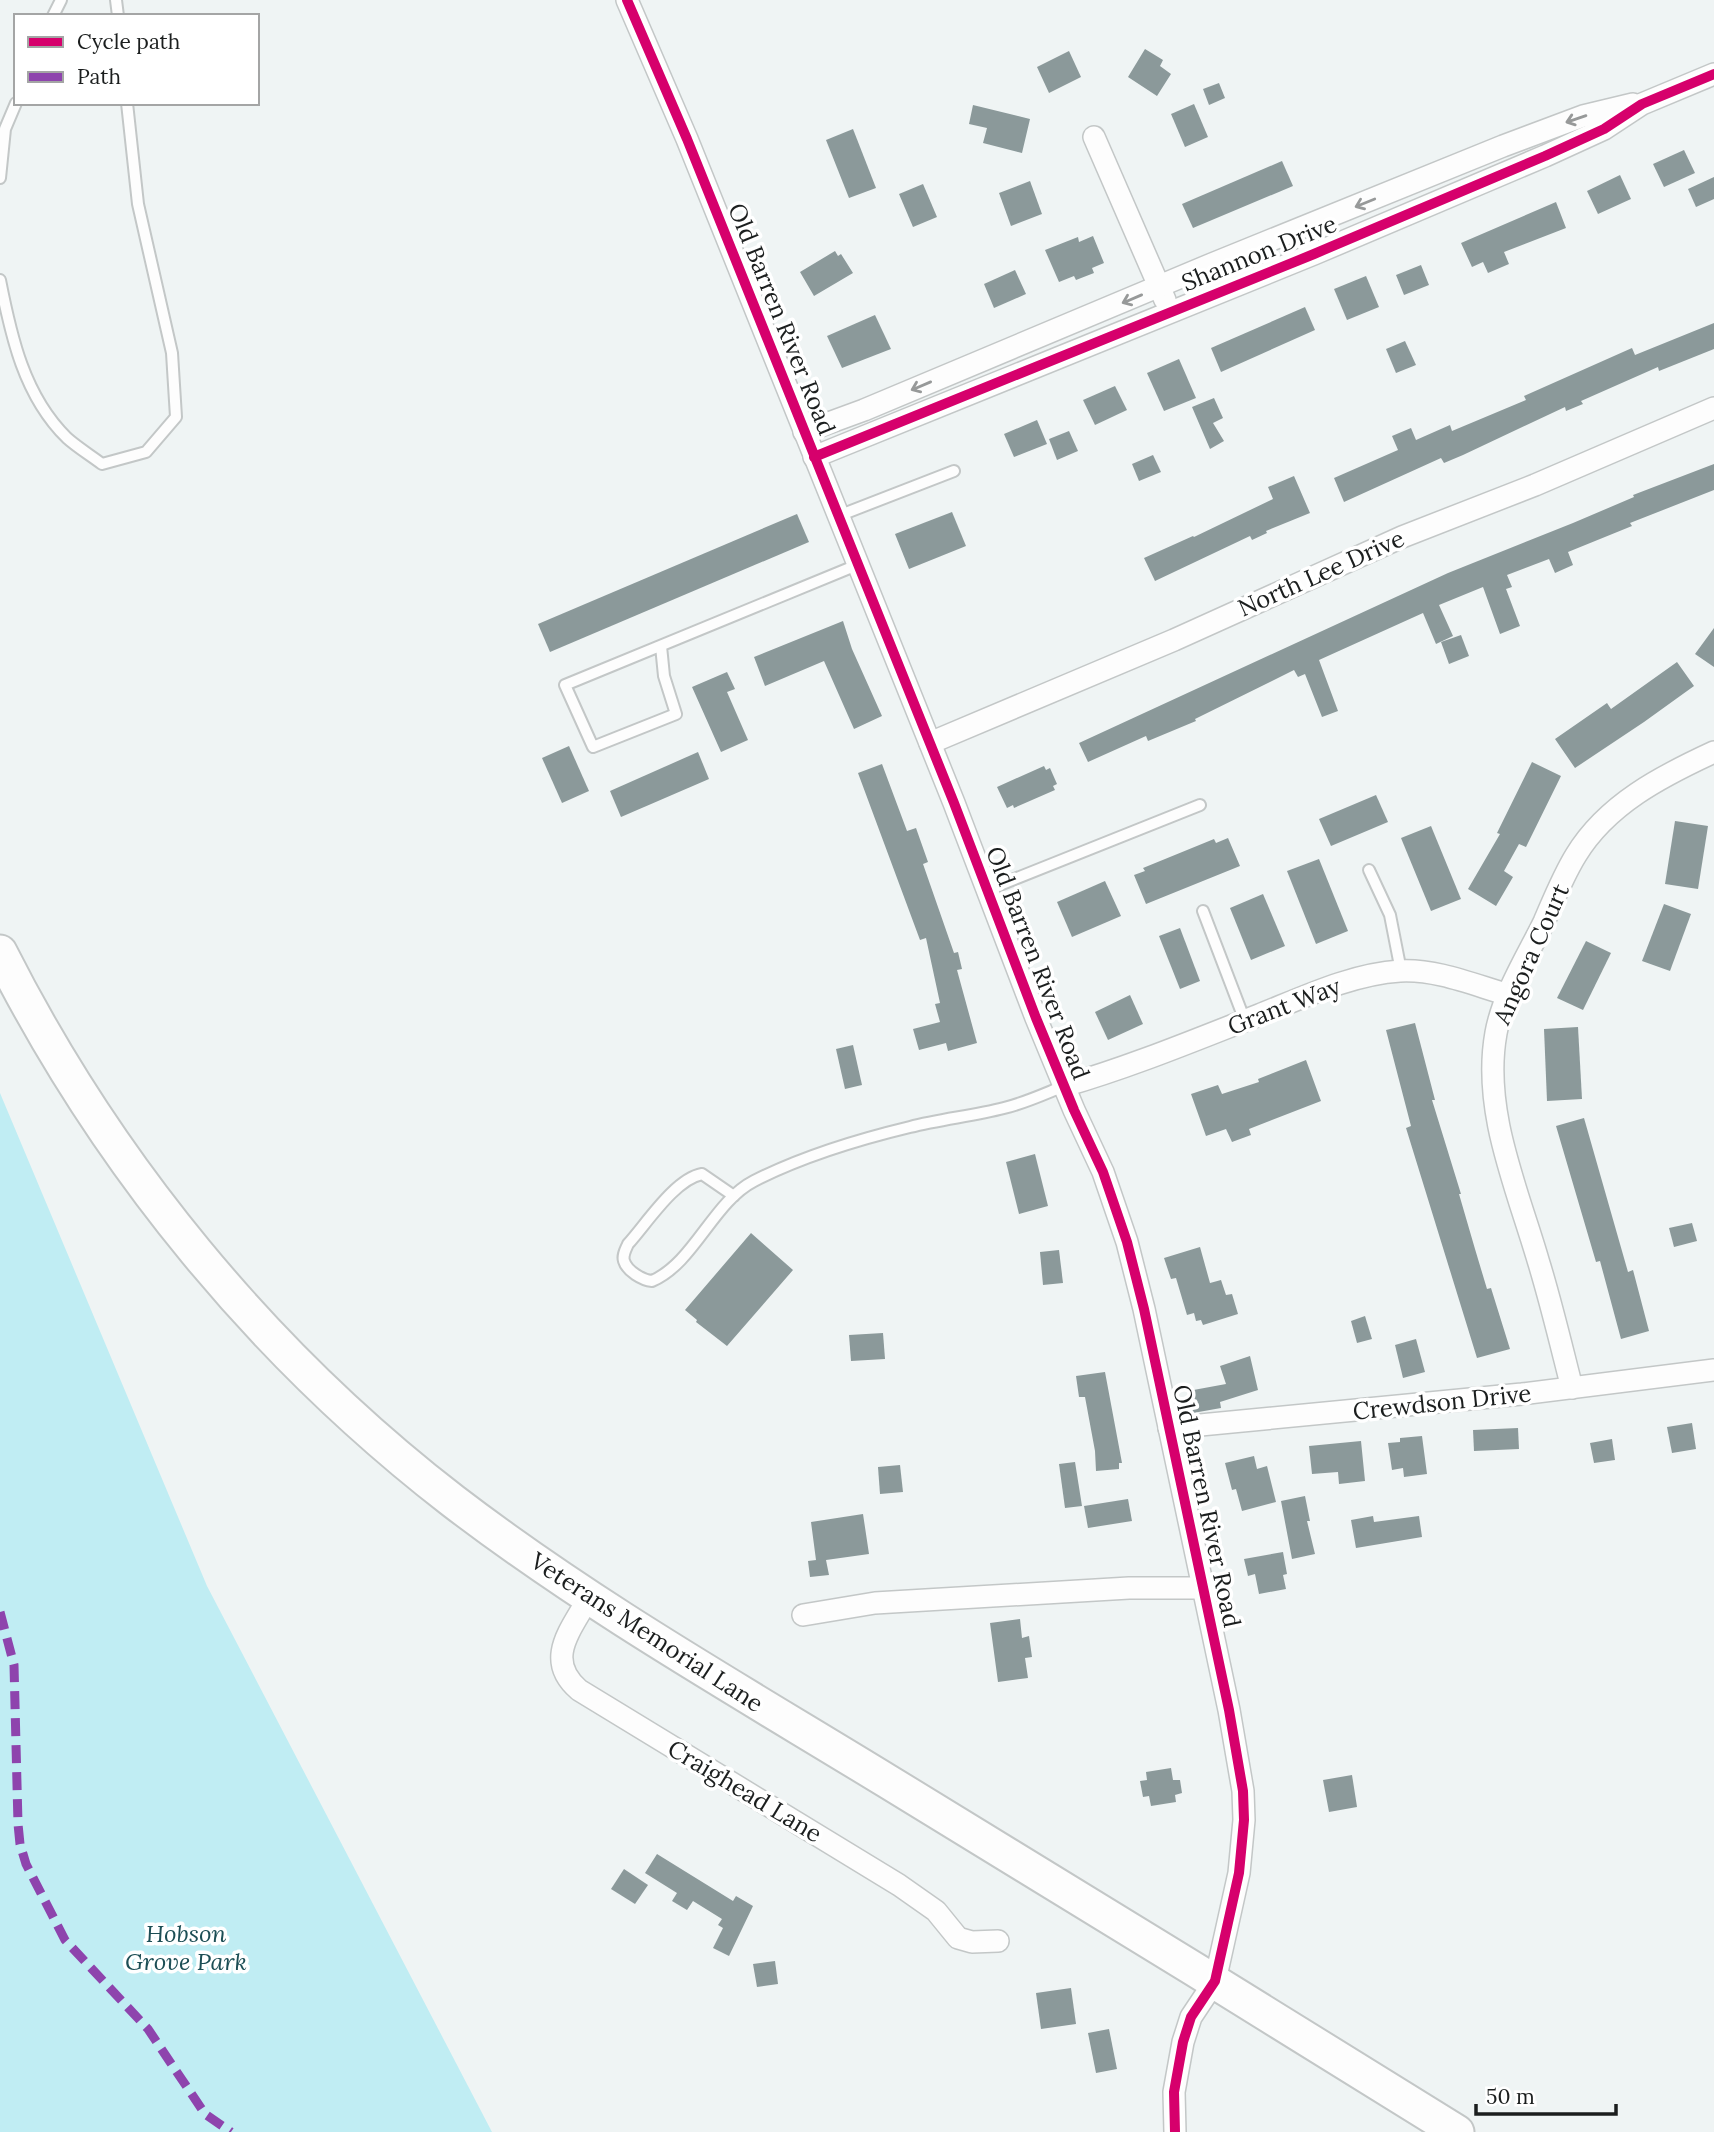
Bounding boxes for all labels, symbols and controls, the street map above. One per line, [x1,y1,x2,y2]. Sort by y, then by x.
legend [14,14,259,105]
text: Cycle path [77,28,180,55]
text: Path [77,63,121,90]
one-way arrow [1565,113,1587,126]
one-way arrow [1354,197,1376,210]
street label: Old Barren River Road [721,199,843,439]
street label: Shannon Drive [1177,208,1341,298]
one-way arrow [1121,293,1143,306]
one-way arrow [911,380,933,393]
street label: North Lee Drive [1233,522,1409,624]
street label: Old Barren River Road [979,842,1097,1084]
street label: Angora Court [1486,878,1576,1030]
street label: Grant Way [1223,970,1345,1042]
street label: Crewdson Drive [1351,1377,1533,1427]
street label: Old Barren River Road [1166,1382,1248,1630]
street label: Veterans Memorial Lane [524,1545,769,1719]
street label: Craighead Lane [662,1733,828,1849]
park label: Hobson Grove Park [125,1918,247,1977]
scale bar [1476,2072,1616,2116]
text: 50 m [1486,2083,1535,2110]

